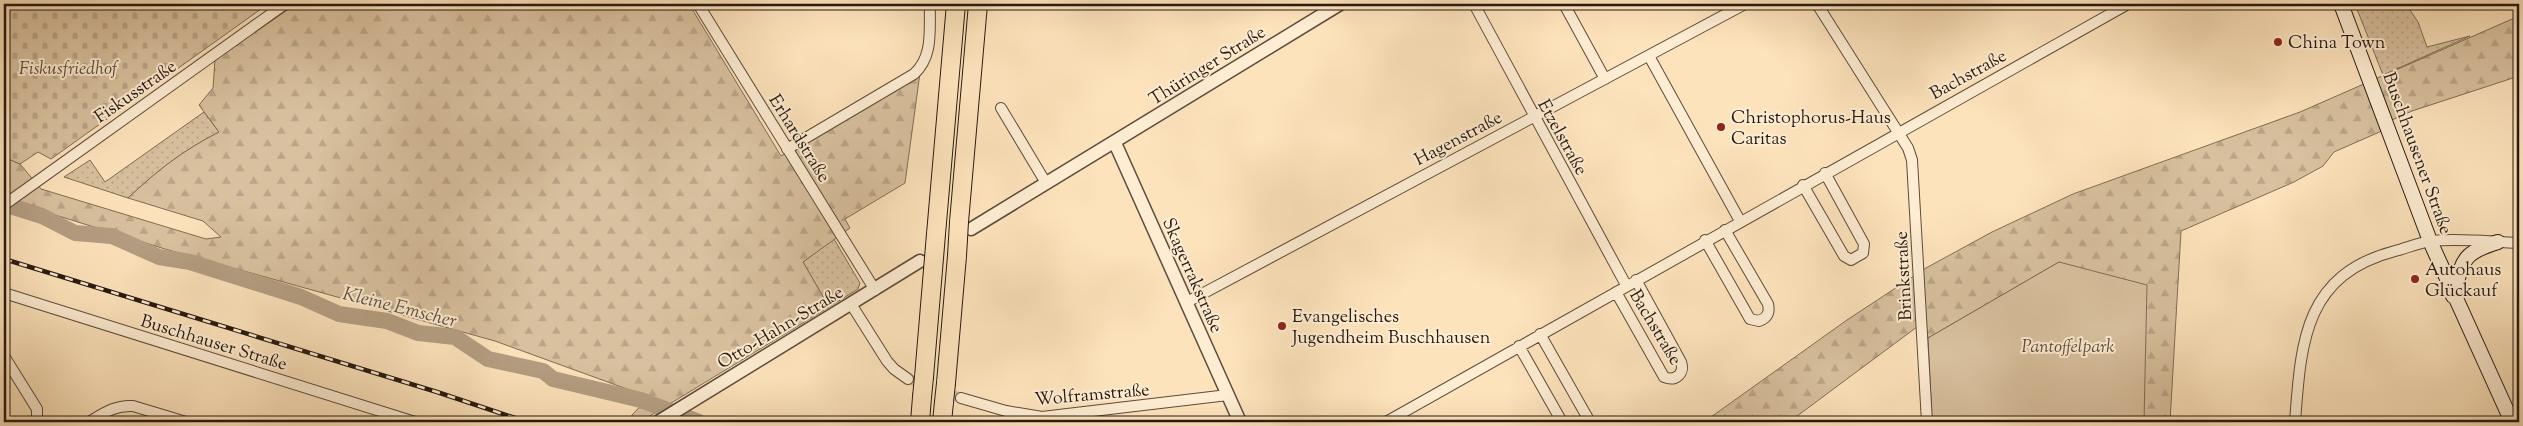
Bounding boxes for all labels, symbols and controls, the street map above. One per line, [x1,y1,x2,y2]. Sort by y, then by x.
street label: Thüringer Straße [1145,20,1271,113]
place label: China Town [2288,31,2386,57]
marker: China Town [2272,36,2284,48]
street label: Bachstraße [1926,44,2012,108]
street label: Fiskusstraße [90,55,182,131]
park label: Fiskusfriedhof [19,57,119,83]
street label: Buschhausener Straße [2375,69,2458,239]
street label: Erhardstraße [761,90,836,188]
street label: Etzelstraße [1530,95,1593,181]
street label: Hagenstraße [1410,106,1507,174]
place label: Christophorus-Haus Caritas [1731,106,1891,153]
marker: Christophorus-Haus Caritas [1715,121,1727,133]
street label: Skagerrakstraße [1154,214,1228,338]
street label: Brinkstraße [1890,230,1920,321]
place label: Autohaus Glückauf [2425,258,2501,305]
marker: Autohaus Glückauf [2409,273,2421,285]
water label: Kleine Emscher [340,281,460,336]
street label: Otto-Hahn-Straße [713,281,849,377]
street label: Bachstraße [1621,285,1687,371]
place label: Evangelisches Jugendheim Buschhausen [1291,305,1491,352]
street label: Buschhauser Straße [137,309,290,379]
marker: Evangelisches Jugendheim Buschhausen [1276,320,1288,332]
park label: Pantoffelpark [2022,335,2114,361]
street label: Wolframstraße [1034,378,1151,414]

